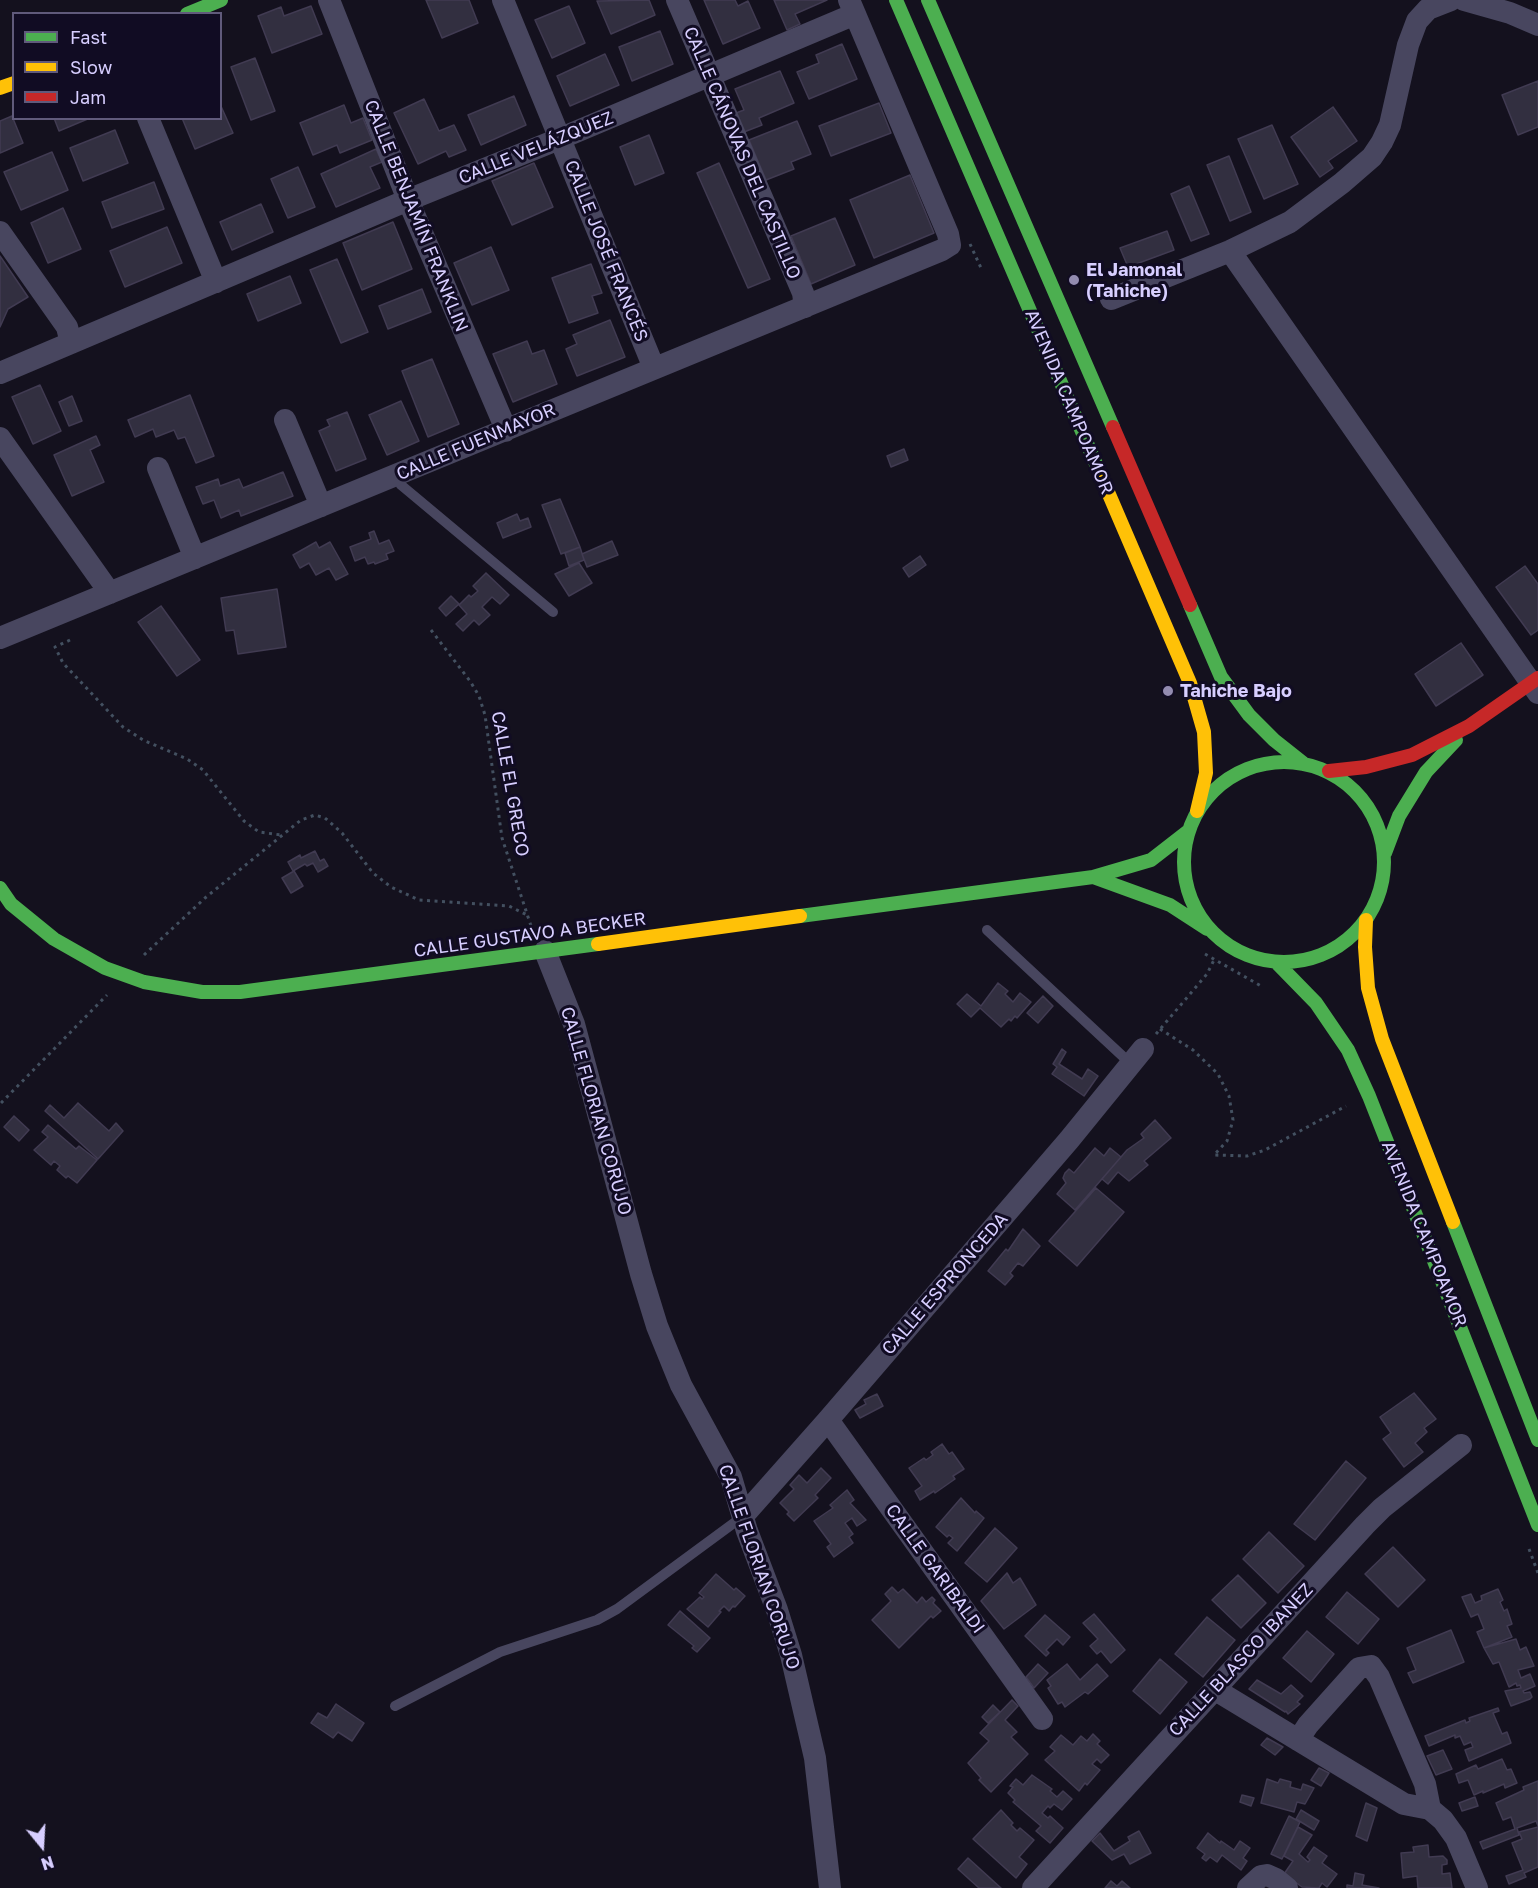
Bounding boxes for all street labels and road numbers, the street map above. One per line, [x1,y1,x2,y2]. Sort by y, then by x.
street label: CALLE CÁNOVAS DEL CASTILLO [679,23,805,283]
street label: CALLE BENJAMÍN FRANKLIN [360,97,472,335]
street label: CALLE VELÁZQUEZ [456,107,616,189]
street label: CALLE JOSÉ FRANCÉS [560,157,652,345]
street label: AVENIDA CAMPOAMOR [1020,306,1118,498]
street label: CALLE FUENMAYOR [393,399,559,485]
street label: CALLE EL GRECO [487,710,533,858]
street label: CALLE GUSTAVO A BECKER [413,908,647,962]
street label: CALLE FLORIAN CORUJO [556,1004,636,1218]
street label: AVENIDA CAMPOAMOR [1377,1138,1471,1330]
street label: CALLE ESPRONCEDA [877,1209,1013,1359]
street label: CALLE FLORIAN CORUJO [714,1462,804,1672]
street label: CALLE GARIBALDI [881,1500,989,1638]
street label: CALLE BLASCO IBANEZ [1165,1579,1317,1741]

